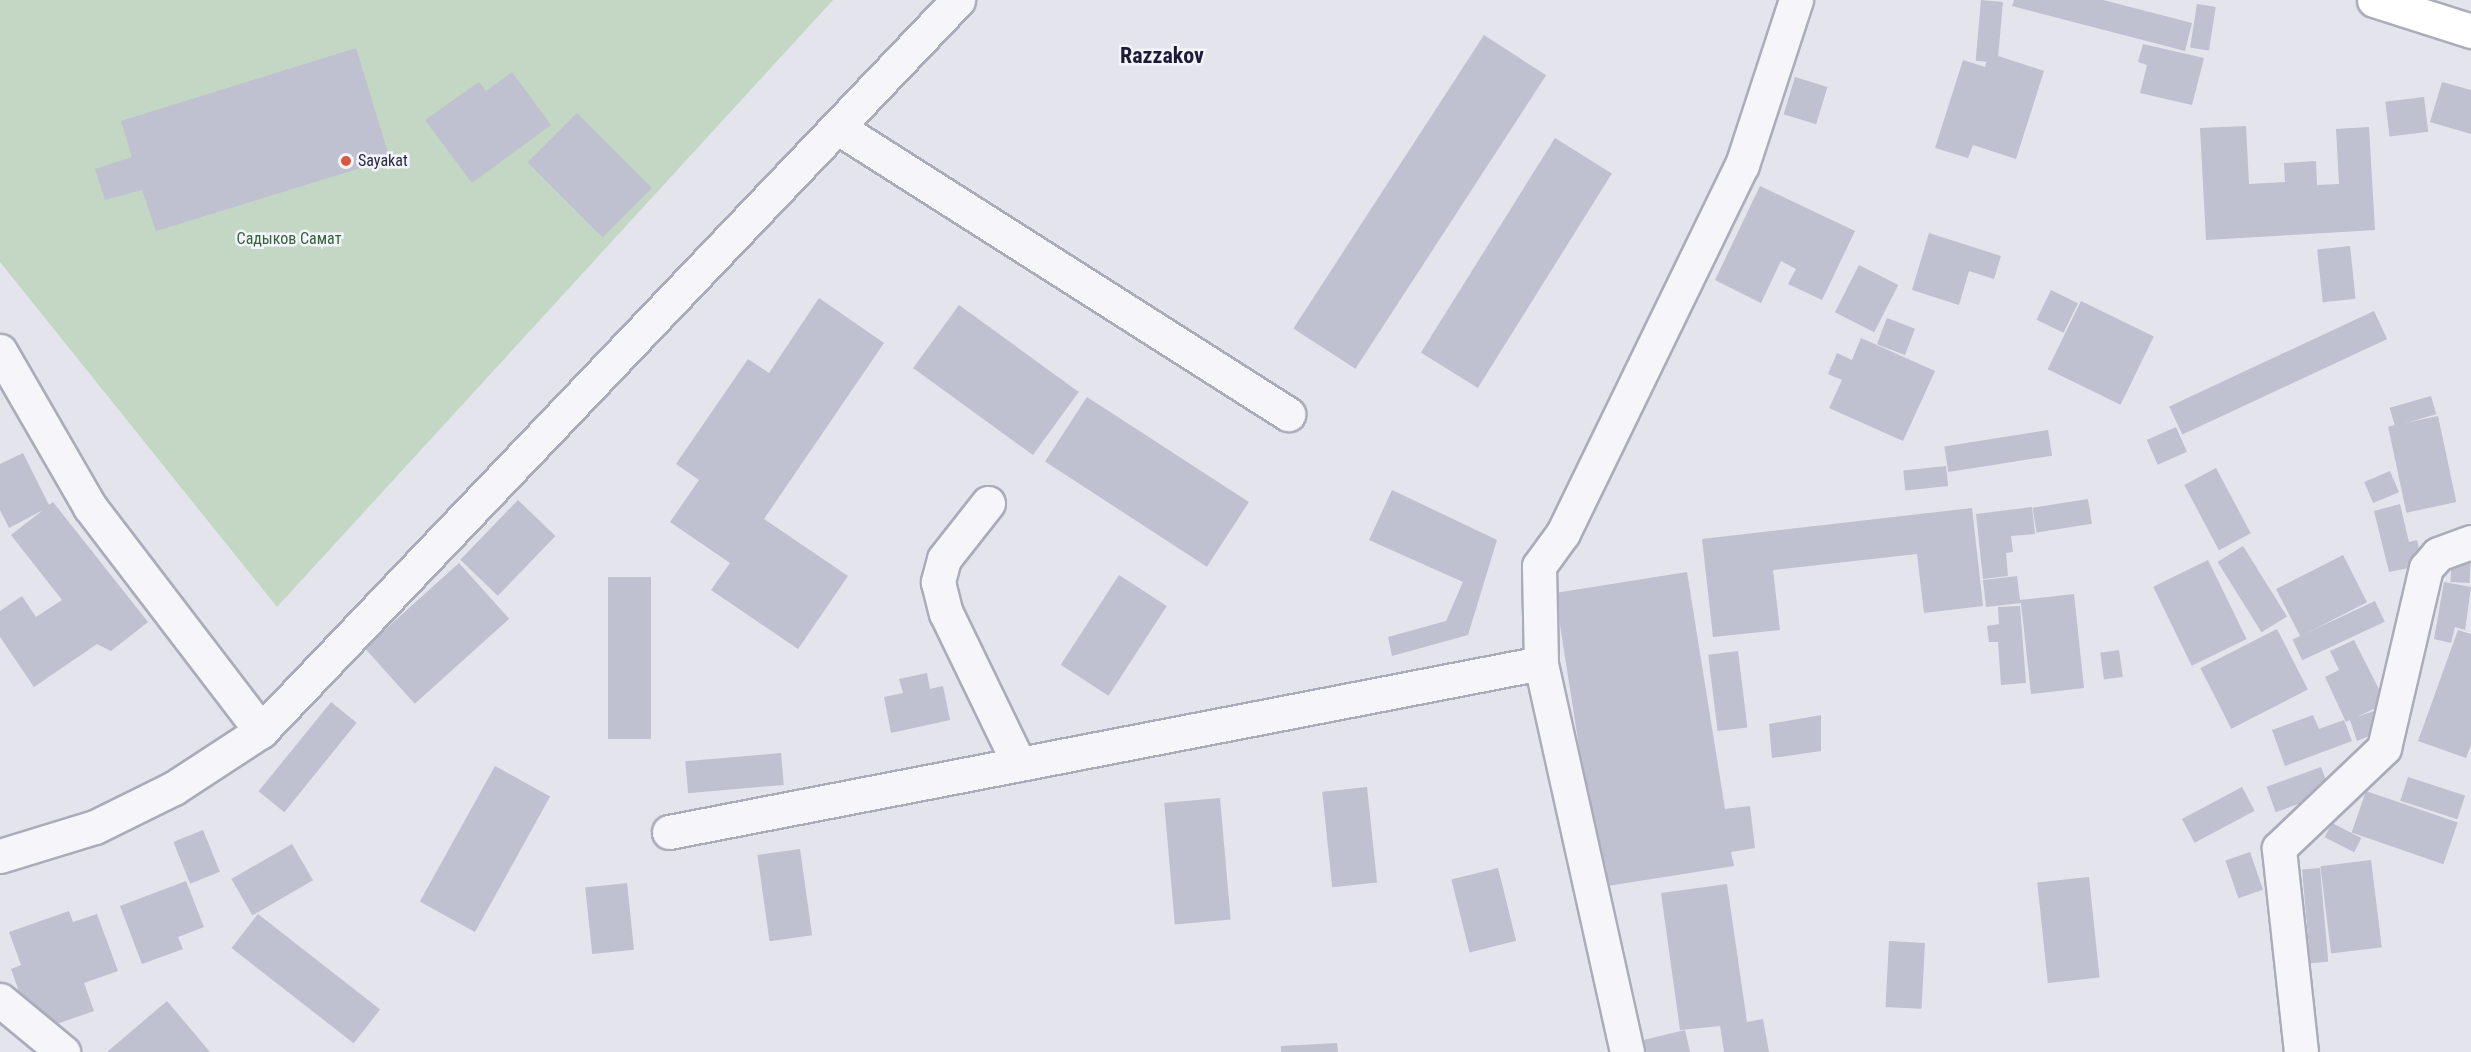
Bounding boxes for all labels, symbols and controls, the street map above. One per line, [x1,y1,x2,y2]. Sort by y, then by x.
district label: Razzakov [1120,43,1204,69]
place label: Sayakat [358,151,408,171]
marker: Sayakat [339,154,353,168]
park label: Садыков Самат [237,229,341,249]

